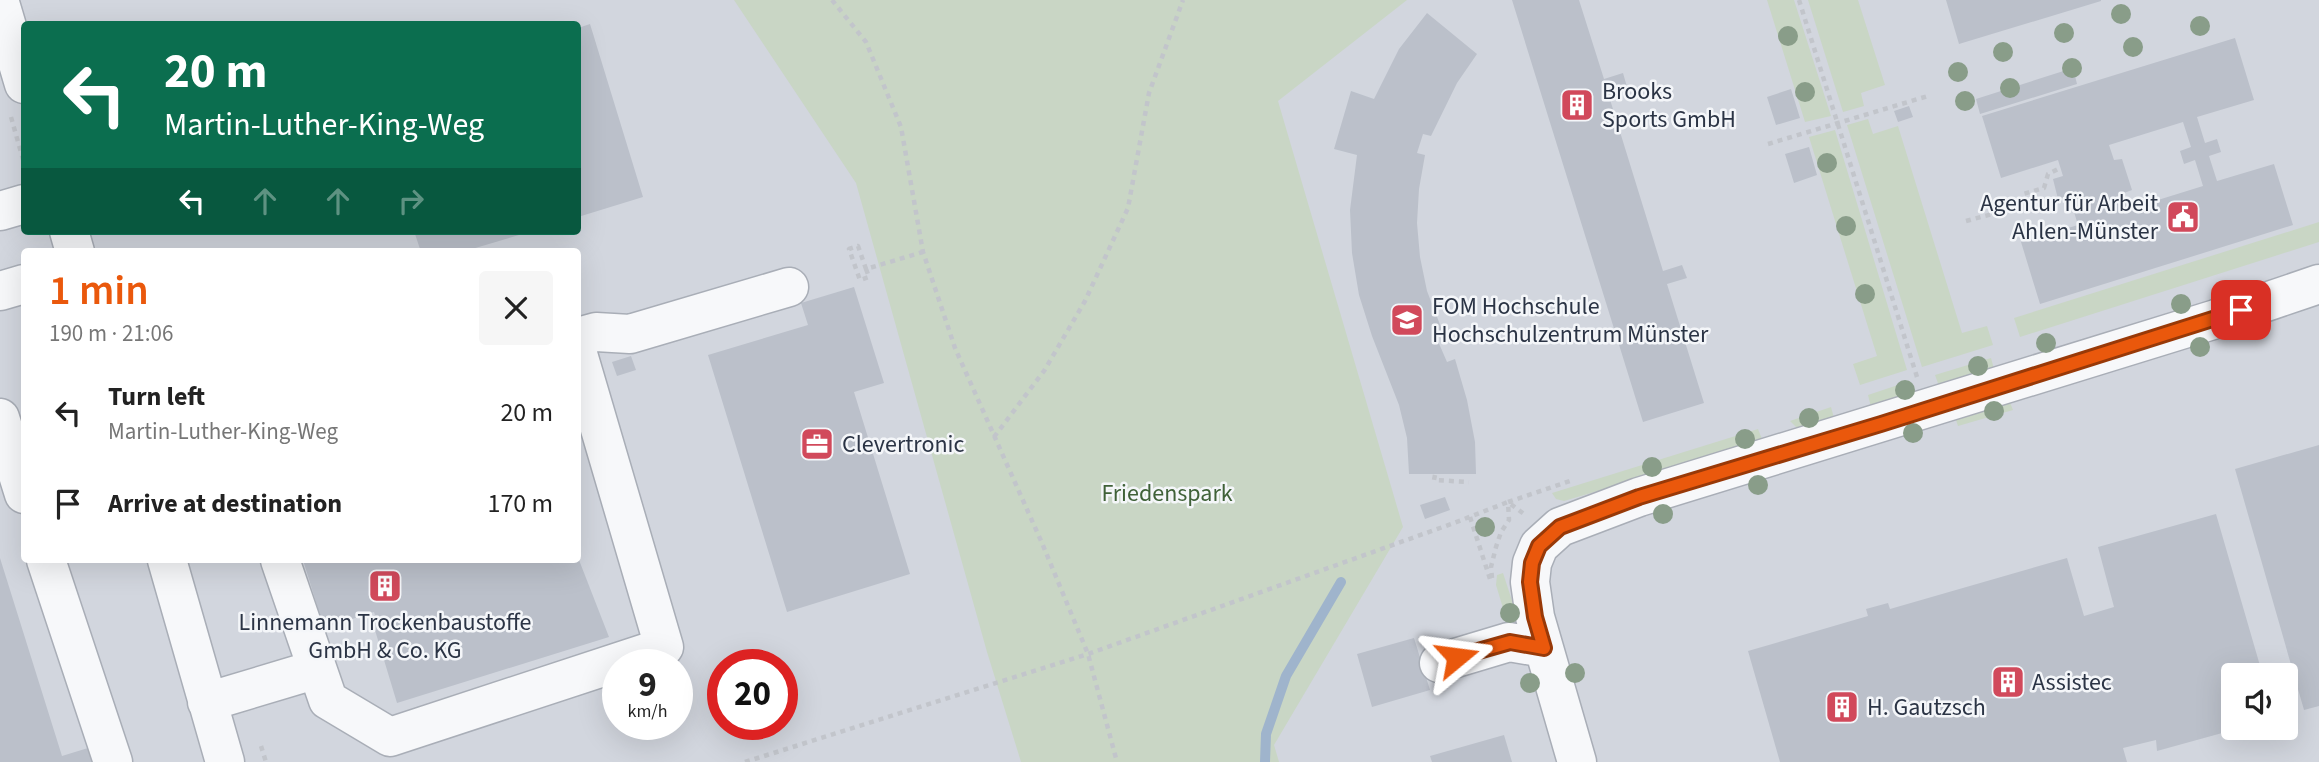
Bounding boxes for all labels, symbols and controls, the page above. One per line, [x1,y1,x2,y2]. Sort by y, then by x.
text: 20 m [164,37,268,107]
icon: left [49,49,140,140]
place label: Brooks Sports GmbH [1602,74,1736,137]
building icon: Brooks Sports GmbH [1558,86,1596,124]
text: Martin-Luther-King-Weg [164,102,484,148]
icon: left [173,182,211,220]
icon: ahead [246,182,284,220]
icon: ahead [319,182,357,220]
icon: right [392,182,430,220]
place label: Agentur für Arbeit Ahlen-Münster [1980,186,2159,249]
public building icon: Agentur für Arbeit Ahlen-Münster [2164,198,2202,236]
text: 1 min [49,261,149,321]
button: close [479,271,553,345]
pin [2211,280,2271,340]
place label: FOM Hochschule Hochschulzentrum Münster [1432,289,1709,352]
icon: arrive [2222,291,2260,329]
school or university icon: FOM Hochschule Hochschulzentrum Münster [1388,301,1426,339]
text: 190 m · 21:06 [49,317,173,350]
text: Turn left [108,378,205,415]
icon: left [49,394,87,432]
text: 20 m [500,394,553,431]
text: Martin-Luther-King-Weg [108,415,338,448]
office icon: Clevertronic [798,425,836,463]
place label: Clevertronic [842,427,964,462]
park label: Friedenspark [1101,476,1233,511]
icon: arrive [49,485,87,523]
text: Arrive at destination [108,485,342,522]
text: 170 m [487,485,553,522]
building icon: Linnemann Trockenbaustoffe GmbH & Co. KG [366,567,404,605]
place label: Linnemann Trockenbaustoffe GmbH & Co. KG [239,605,531,668]
position arrow [1420,620,1494,694]
speed limit sign: 20 [707,649,798,740]
text: 9 [638,660,657,710]
building icon: Assistec [1989,663,2027,701]
map controls [2221,663,2298,740]
button: sound [2221,663,2298,740]
place label: Assistec [2032,665,2112,700]
building icon: H. Gautzsch [1823,688,1861,726]
place label: H. Gautzsch [1867,690,1986,725]
text: km/h [628,699,667,724]

